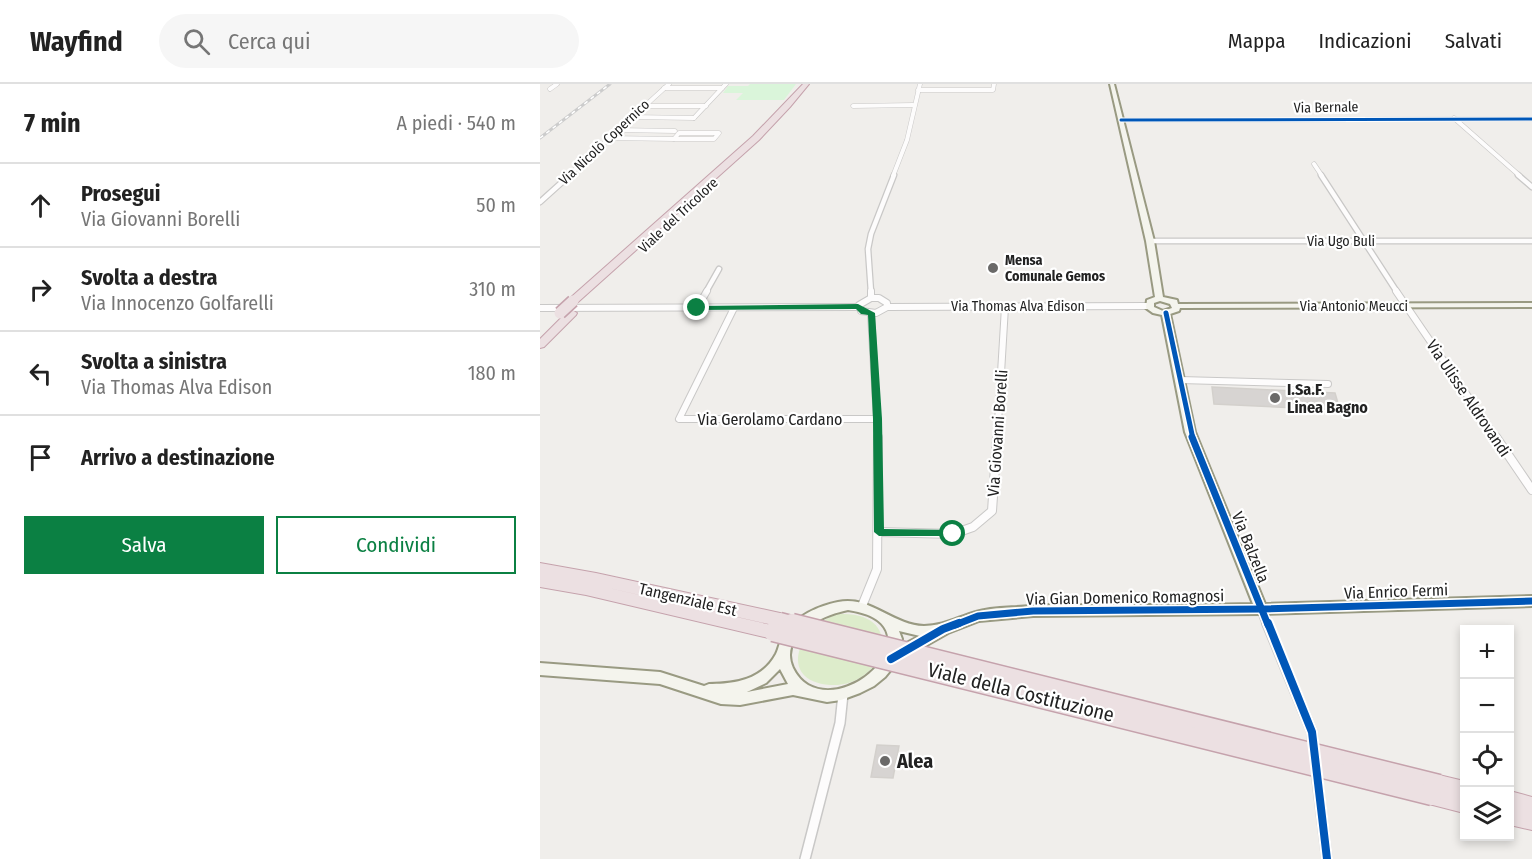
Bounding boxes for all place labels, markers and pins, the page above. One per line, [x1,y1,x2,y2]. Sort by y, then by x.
place label: Mensa Comunale Gemos [1005,252,1105,285]
marker: Mensa Comunale Gemos [986,261,1000,275]
place label: I.Sa.F. Linea Bagno [1287,380,1368,417]
marker: I.Sa.F. Linea Bagno [1268,391,1282,405]
place label: Alea [896,749,933,773]
marker: Alea [878,754,892,768]

